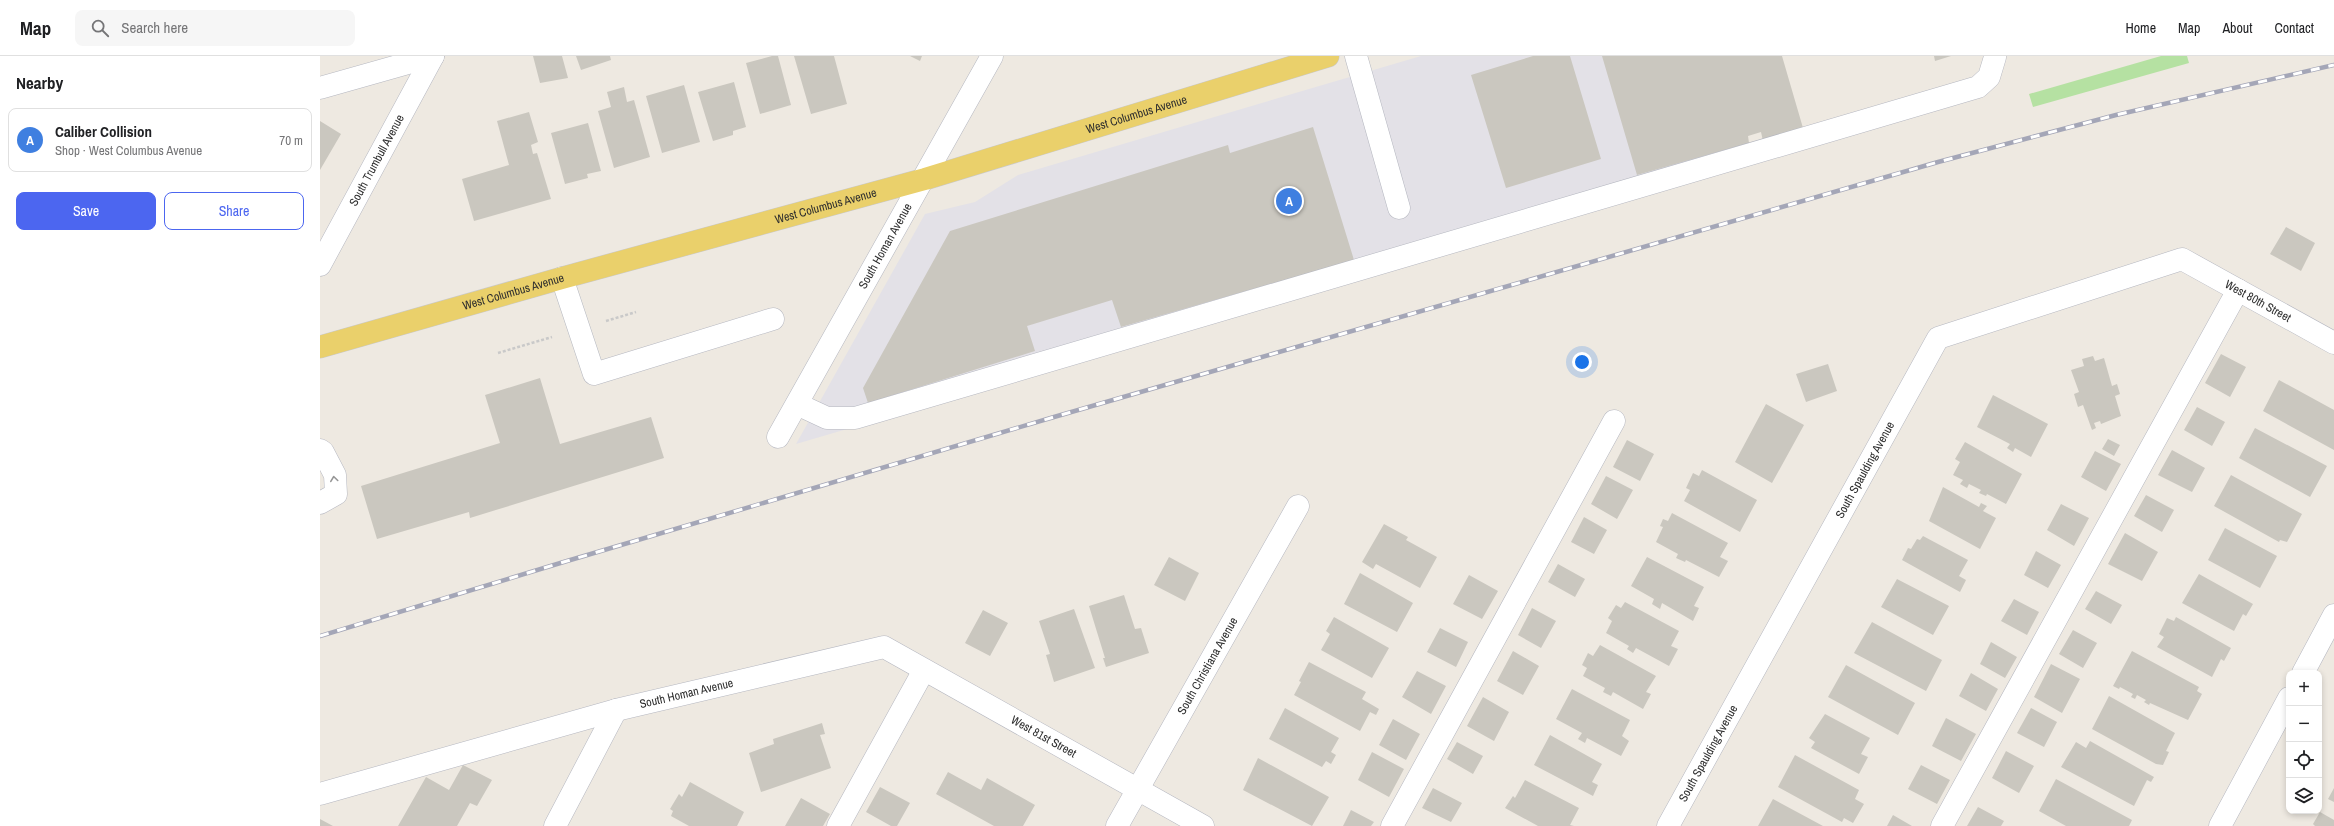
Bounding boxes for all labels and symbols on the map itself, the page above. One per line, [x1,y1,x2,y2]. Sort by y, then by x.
street label: West Columbus Avenue [1084,92,1189,137]
street label: South Trumbull Avenue [345,112,408,209]
street label: West Columbus Avenue [773,185,878,228]
pin: A [1276,186,1302,216]
street label: South Homan Avenue [855,200,916,292]
street label: West Columbus Avenue [461,270,566,314]
street label: West 80th Street [2222,276,2294,326]
your location [1572,352,1592,372]
street label: South Spaulding Avenue [1832,419,1898,521]
one-way arrow [330,476,339,482]
street label: South Christiana Avenue [1174,614,1242,717]
street label: South Homan Avenue [638,675,735,712]
street label: South Spaulding Avenue [1675,702,1741,805]
street label: West 81st Street [1008,712,1079,761]

